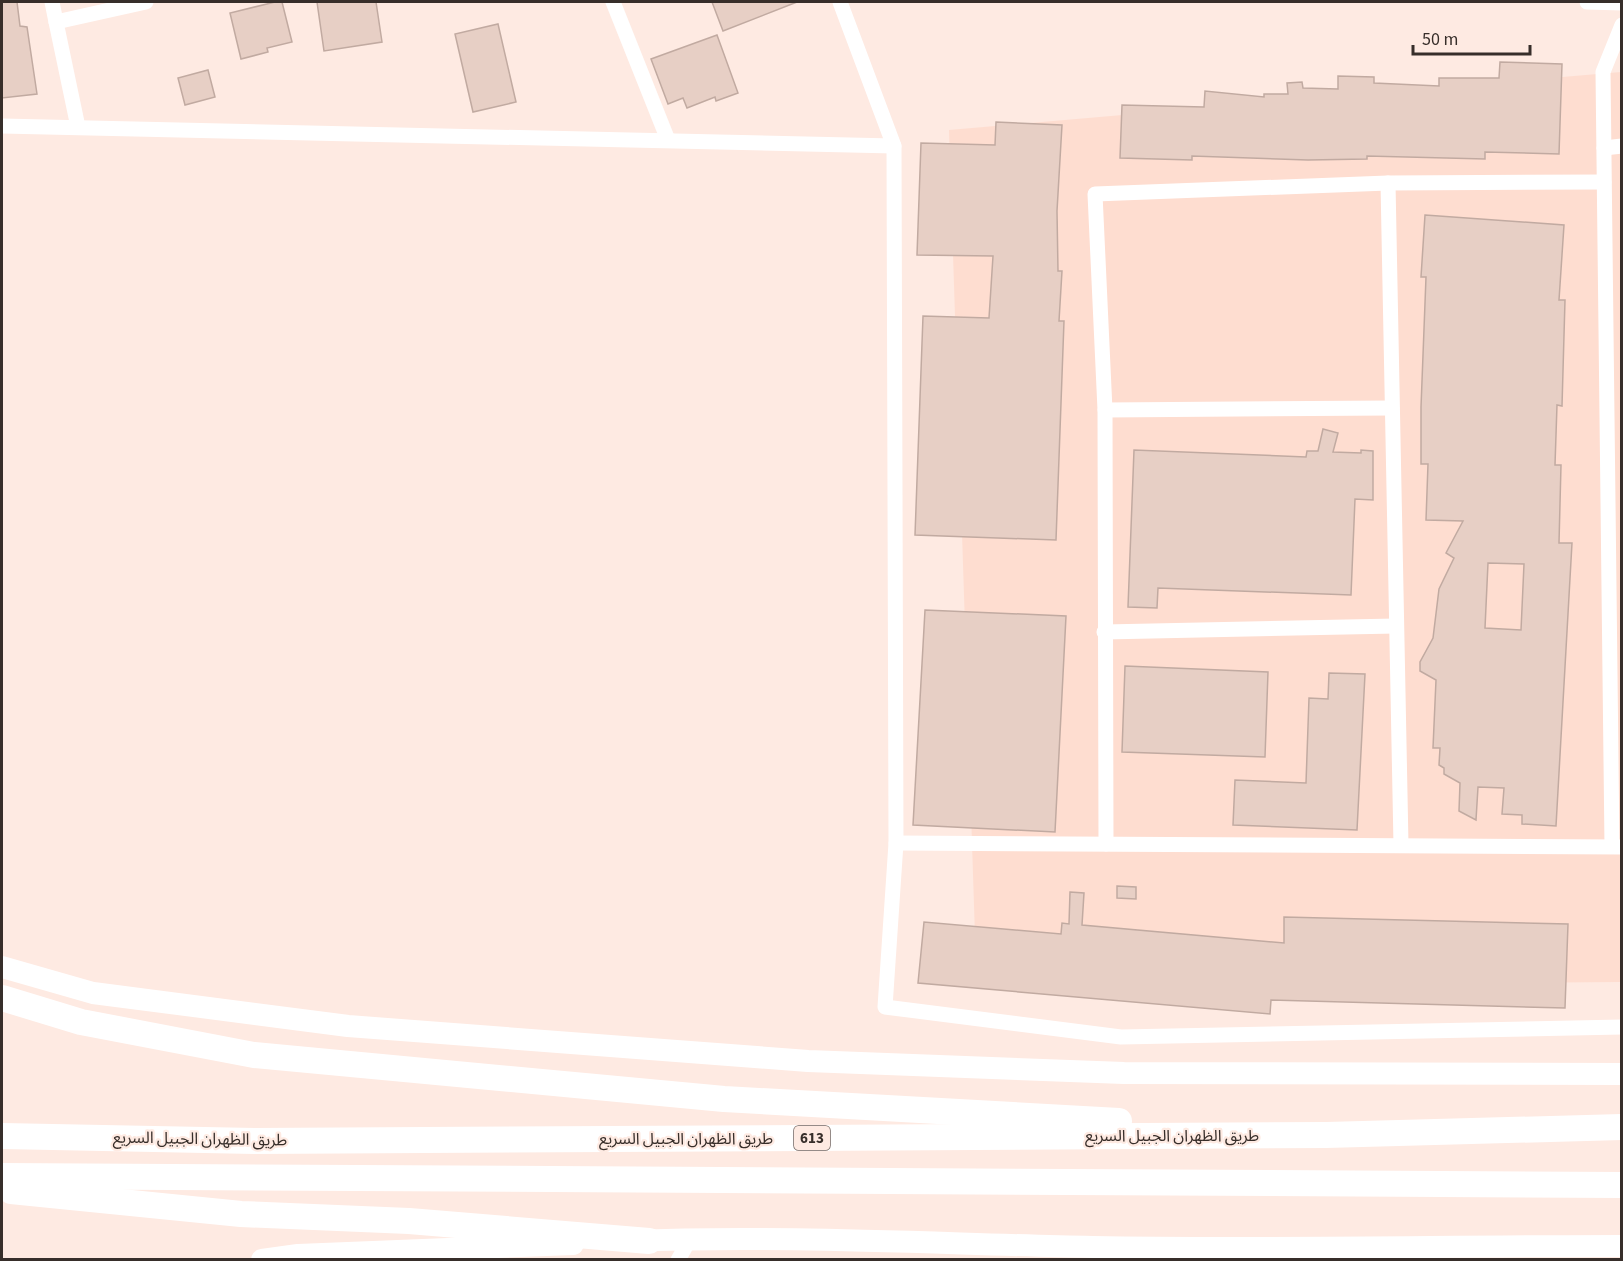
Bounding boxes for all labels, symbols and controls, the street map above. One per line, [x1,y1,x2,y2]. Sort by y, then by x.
scale bar [1413,18,1530,56]
text: 50 m [1422,27,1458,52]
street label: طريق الظهران الجبيل السريع [1085,1125,1259,1148]
street label: طريق الظهران الجبيل السريع [113,1126,287,1153]
road number: 613 [794,1126,830,1150]
street label: طريق الظهران الجبيل السريع [599,1128,773,1151]

